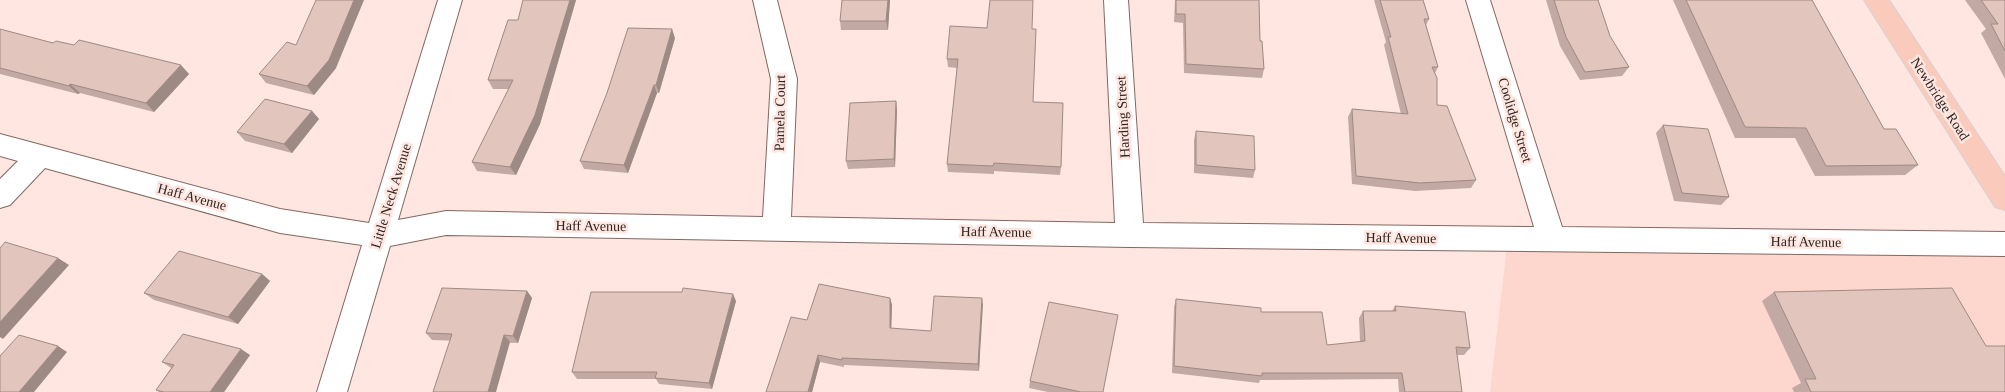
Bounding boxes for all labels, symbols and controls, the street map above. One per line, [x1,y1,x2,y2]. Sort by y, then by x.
street label: Newbridge Road [1908,55,1972,143]
street label: Pamela Court [772,74,788,151]
street label: Harding Street [1113,76,1133,158]
street label: Coolidge Street [1495,76,1535,164]
street label: Little Neck Avenue [368,142,414,250]
street label: Haff Avenue [156,181,228,213]
street label: Haff Avenue [556,218,626,234]
street label: Haff Avenue [961,224,1031,240]
street label: Haff Avenue [1366,230,1436,246]
street label: Haff Avenue [1771,234,1841,250]

